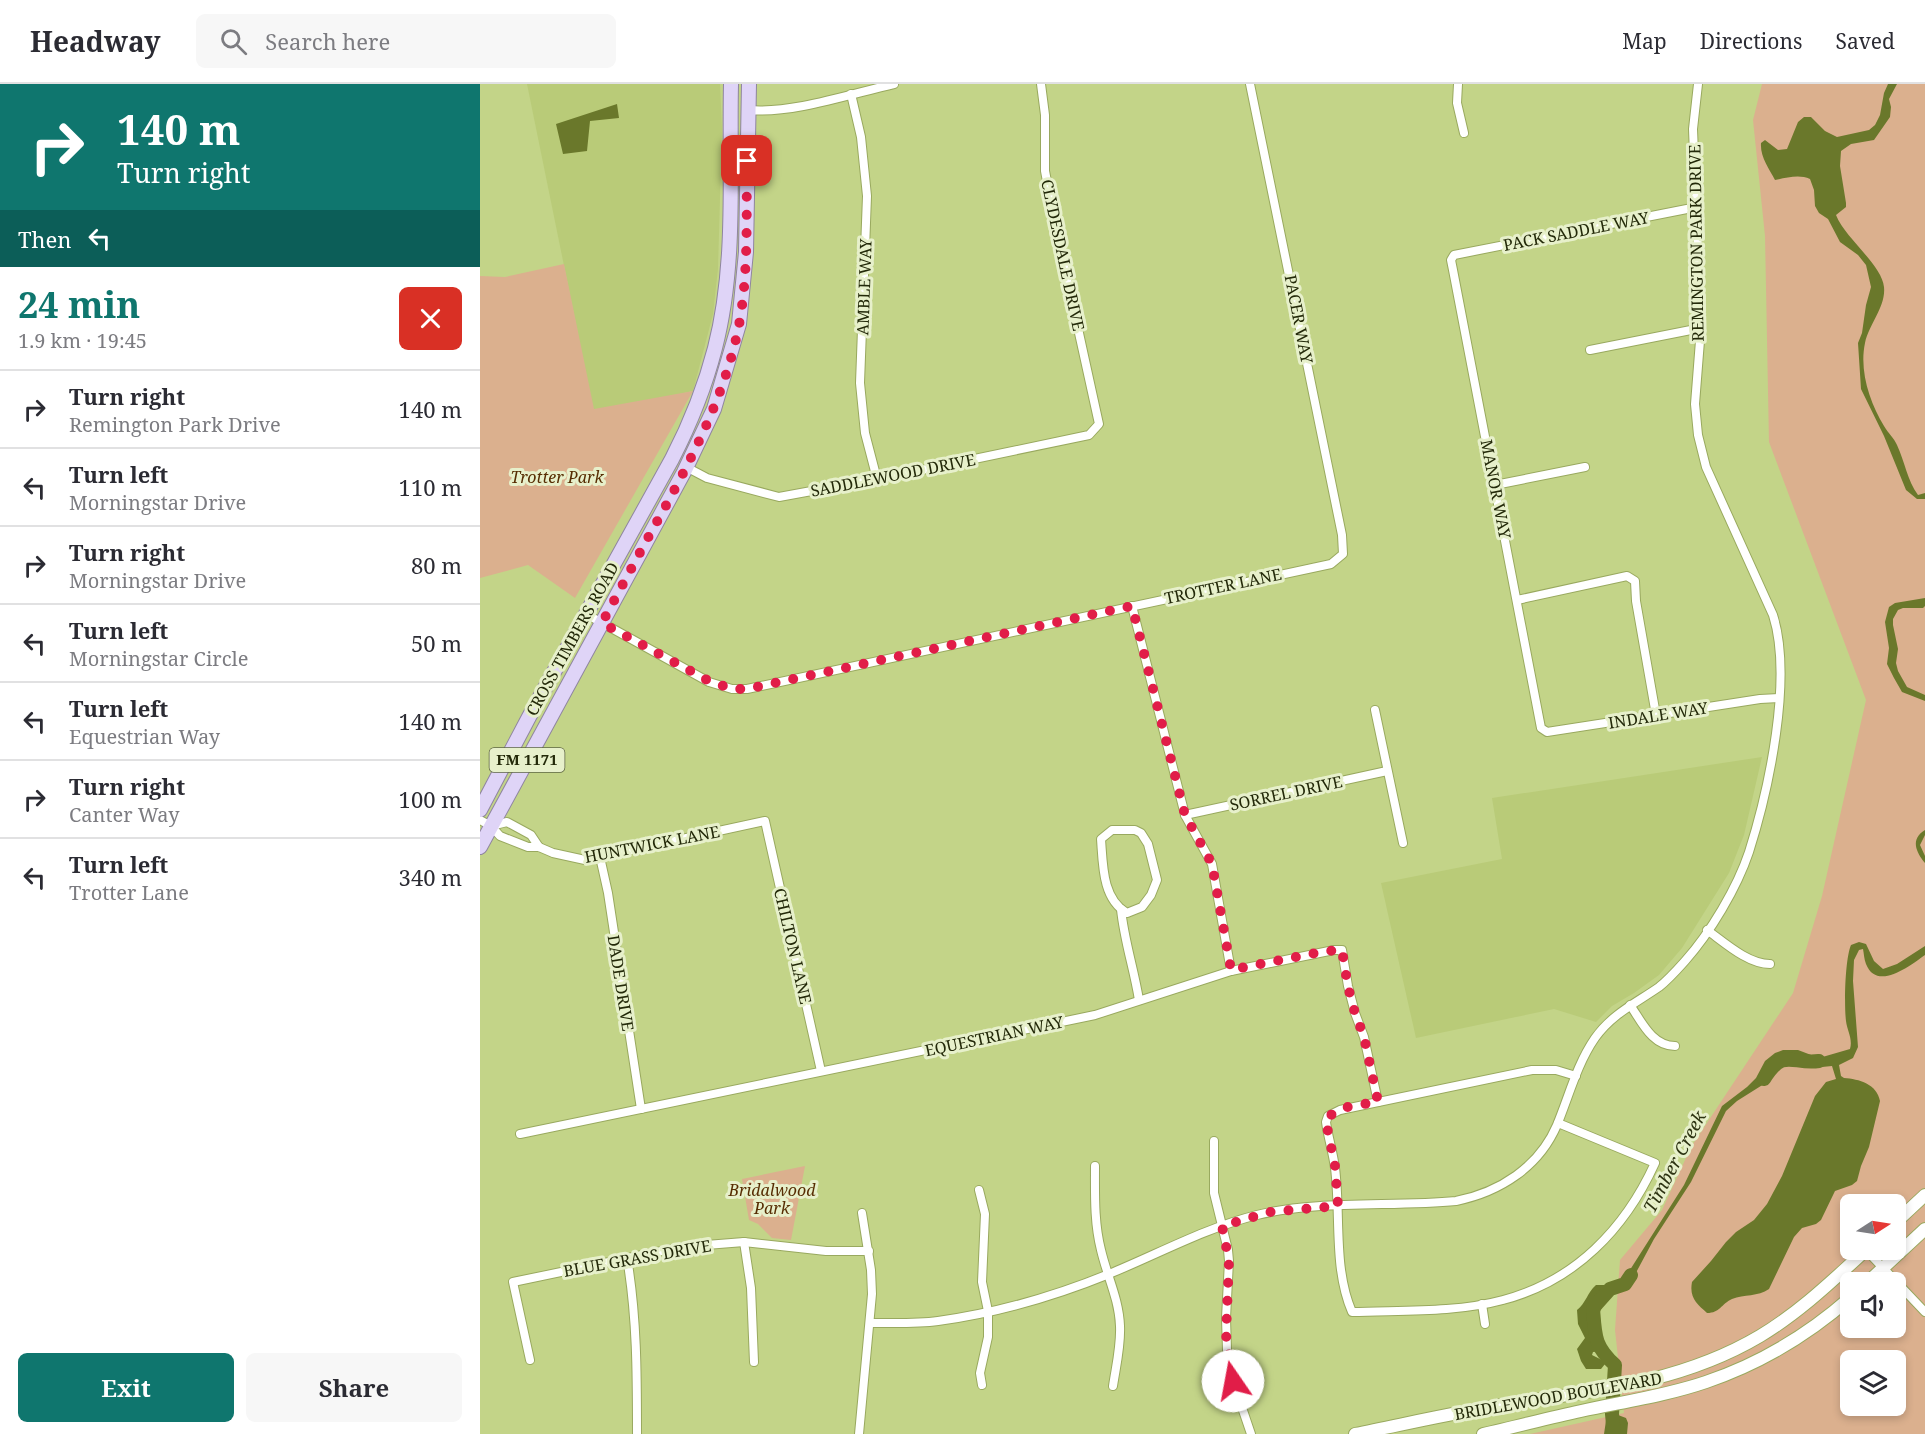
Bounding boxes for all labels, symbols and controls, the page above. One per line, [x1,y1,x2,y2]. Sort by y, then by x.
search box [196,14,616,68]
text: Headway [30,22,160,60]
icon: search [217,25,250,58]
text: Search here [265,26,390,56]
text: Map [1622,27,1667,55]
text: Directions [1700,27,1802,55]
text: Saved [1835,27,1895,55]
text: 140 m [117,100,241,157]
icon: right [18,108,96,186]
pin [721,135,772,186]
icon: arrive [730,144,763,177]
street label: REMINGTON PARK DRIVE [1683,144,1709,342]
text: Turn right [117,154,250,191]
street label: CLYDESDALE DRIVE [1036,177,1090,333]
street label: PACK SADDLE WAY [1501,206,1652,256]
icon: left [83,222,116,255]
text: Then [18,224,71,254]
street label: AMBLE WAY [851,237,877,336]
street label: PACER WAY [1280,273,1319,366]
text: 24 min [18,280,140,329]
button: close [399,287,462,350]
text: 1.9 km · 19:45 [18,327,147,354]
text: Turn right [69,381,185,411]
icon: right [18,393,51,426]
text: 140 m [399,394,462,424]
text: Remington Park Drive [69,411,281,438]
street label: MANOR WAY [1476,437,1517,542]
street label: SADDLEWOOD DRIVE [809,448,977,502]
text: Turn left [69,459,168,489]
park label: Trotter Park [510,466,605,488]
icon: left [18,471,51,504]
text: 110 m [399,472,462,502]
text: Morningstar Drive [69,489,246,516]
text: Turn right [69,537,185,567]
icon: right [18,549,51,582]
text: 80 m [411,550,462,580]
street label: CROSS TIMBERS ROAD [521,558,623,720]
street label: TROTTER LANE [1162,563,1284,609]
text: Morningstar Drive [69,567,246,594]
text: Turn left [69,615,168,645]
icon: left [18,627,51,660]
text: 50 m [411,628,462,658]
text: Morningstar Circle [69,645,248,672]
text: Turn left [69,693,168,723]
street label: INDALE WAY [1607,696,1710,734]
icon: left [18,705,51,738]
text: 140 m [399,706,462,736]
text: Equestrian Way [69,723,220,750]
road number: FM 1171 [489,748,564,772]
street label: SORREL DRIVE [1228,770,1344,816]
text: Turn right [69,771,185,801]
icon: right [18,783,51,816]
text: 100 m [399,784,462,814]
text: Canter Way [69,801,180,828]
street label: HUNTWICK LANE [582,820,722,868]
text: Turn left [69,849,168,879]
icon: left [18,861,51,894]
text: 340 m [399,862,462,892]
text: Trotter Lane [69,879,189,906]
street label: CHILTON LANE [769,886,817,1006]
street label: DADE DRIVE [603,933,639,1033]
street label: EQUESTRIAN WAY [923,1010,1066,1061]
water label: Timber Creek [1637,1106,1711,1217]
park label: Bridalwood Park [728,1179,816,1219]
north arrow [1840,1194,1906,1260]
map controls [1840,1194,1906,1416]
street label: BLUE GRASS DRIVE [561,1234,713,1282]
button: sound [1840,1272,1906,1338]
position arrow [1201,1349,1265,1413]
button: layers [1840,1350,1906,1416]
button: Exit [18,1353,234,1422]
button: Share [246,1353,462,1422]
street label: BRIDLEWOOD BOULEVARD [1452,1367,1664,1425]

